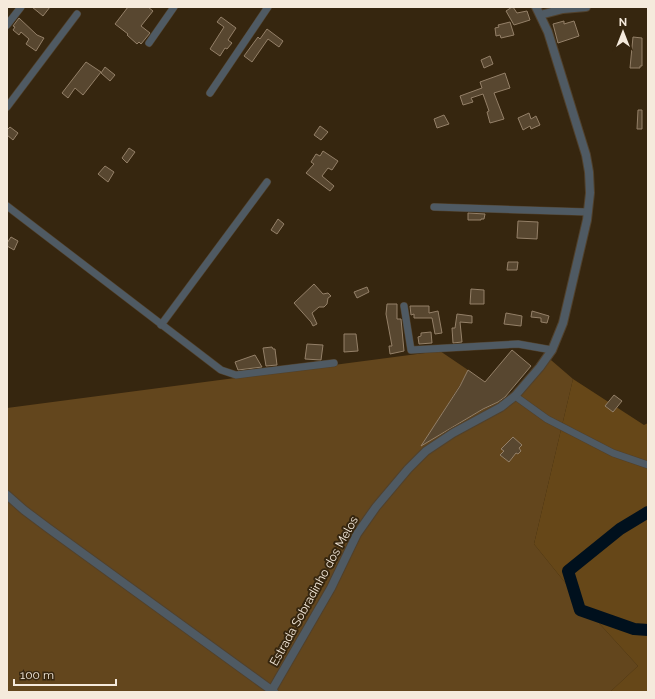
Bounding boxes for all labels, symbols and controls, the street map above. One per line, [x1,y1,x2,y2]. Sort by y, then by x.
north arrow [603,12,643,52]
text: N [619,16,627,29]
street label: Estrada Sobradinho dos Melos [267,514,361,668]
scale bar [14,661,116,687]
text: 100 m [20,668,54,682]

